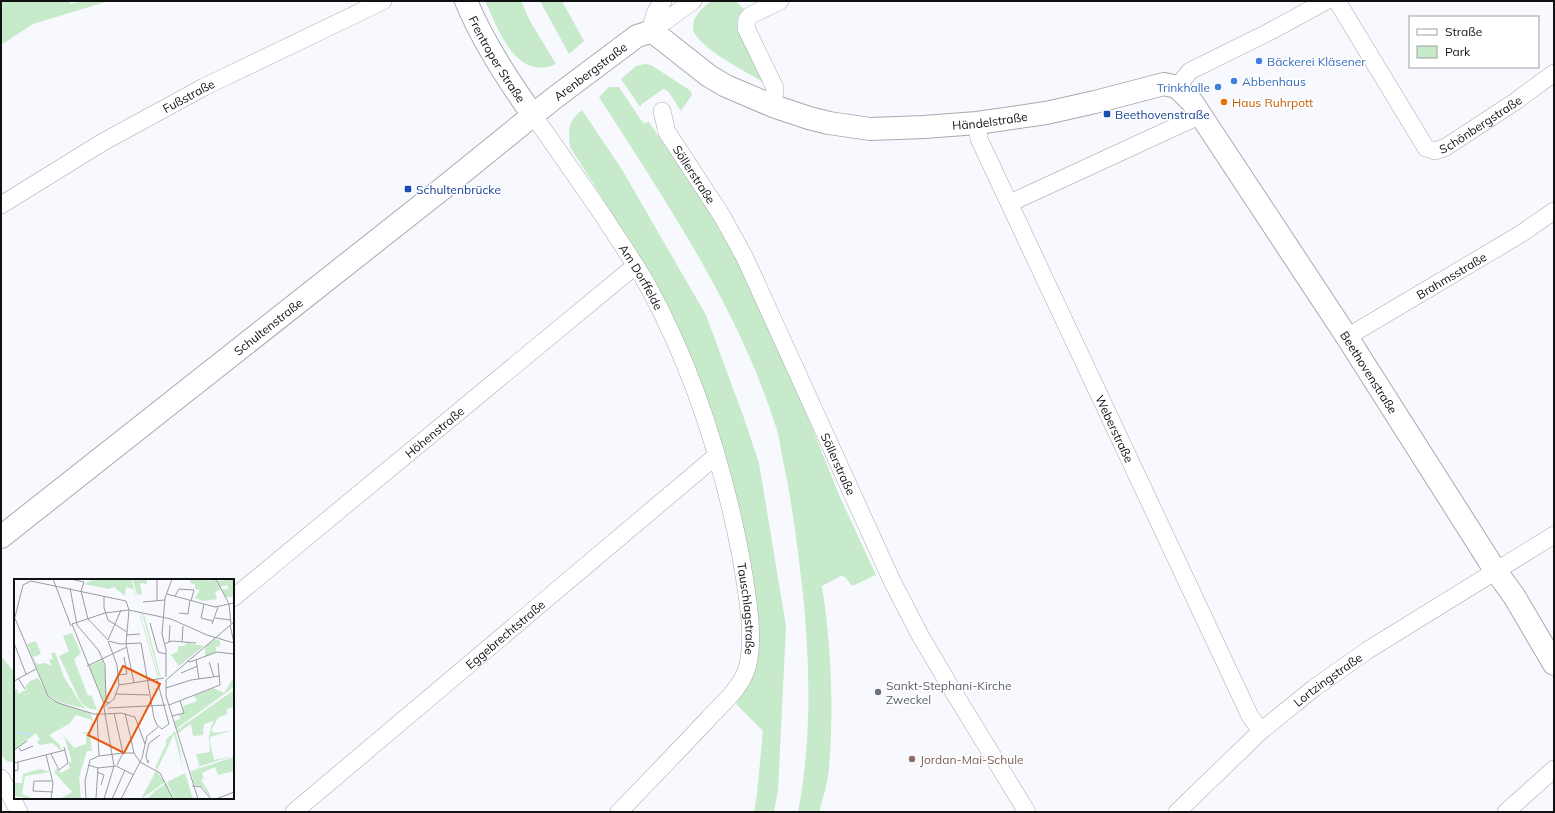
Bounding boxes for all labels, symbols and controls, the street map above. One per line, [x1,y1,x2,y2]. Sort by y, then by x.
street label: Frentroper Straße [466,13,529,105]
legend [1409,16,1539,68]
text: Straße [1445,24,1482,39]
street label: Arenbergstraße [550,39,630,104]
text: Park [1445,44,1471,59]
place label: Bäckerei Kläsener [1267,54,1366,69]
marker: Bäckerei Kläsener [1254,56,1264,66]
place label: Abbenhaus [1242,74,1306,89]
street label: Fußstraße [160,76,217,116]
marker: Abbenhaus [1229,76,1239,86]
place label: Trinkhalle [1157,80,1210,95]
marker: Trinkhalle [1213,82,1223,92]
street label: Schönbergstraße [1437,92,1524,156]
place label: Haus Ruhrpott [1232,95,1313,110]
marker: Haus Ruhrpott [1219,97,1229,107]
place label: Beethovenstraße [1115,107,1210,122]
street label: Händelstraße [952,108,1028,132]
marker: Beethovenstraße [1102,109,1112,119]
street label: Söllerstraße [670,142,719,206]
place label: Schultenbrücke [416,182,501,197]
marker: Schultenbrücke [403,184,413,194]
street label: Am Dorffelde [616,241,667,312]
street label: Brahmsstraße [1413,249,1489,302]
street label: Schultenstraße [230,295,305,358]
street label: Beethovenstraße [1338,328,1401,416]
street label: Weberstraße [1093,392,1137,465]
street label: Höhenstraße [402,403,467,461]
street label: Söllerstraße [818,430,859,497]
street label: Tauschlagstraße [735,562,758,656]
inset map [14,579,234,799]
street label: Eggebrechtstraße [462,596,548,672]
street label: Lortzingstraße [1290,649,1365,709]
place label: Sankt-Stephani-Kirche Zweckel [886,678,1012,707]
marker: Sankt-Stephani-Kirche Zweckel [873,687,883,697]
place label: Jordan-Mai-Schule [920,752,1024,767]
marker: Jordan-Mai-Schule [907,754,917,764]

